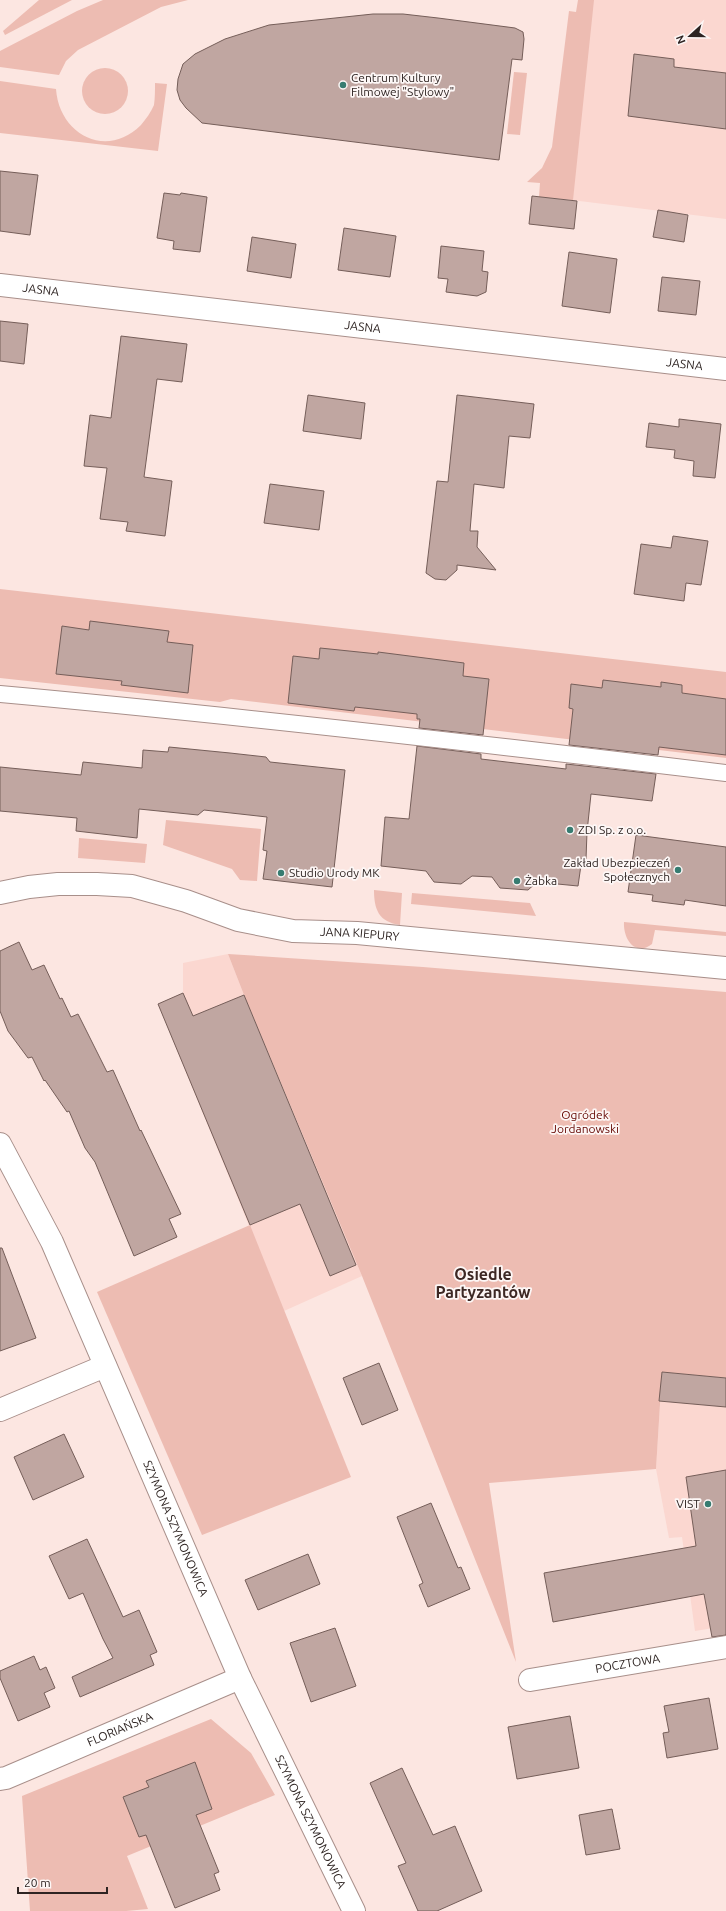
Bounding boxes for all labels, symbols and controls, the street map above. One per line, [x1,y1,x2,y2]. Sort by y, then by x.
north arrow [670,16,710,56]
text: N [674,34,688,46]
place label: Centrum Kultury Filmowej "Stylowy" [351,71,454,98]
marker: Centrum Kultury Filmowej "Stylowy" [338,80,348,90]
street label: JASNA [22,281,60,298]
street label: JASNA [344,318,382,335]
street label: JASNA [666,355,704,372]
place label: ZDI Sp. z o.o. [578,823,646,836]
marker: ZDI Sp. z o.o. [565,825,575,835]
place label: Zakład Ubezpieczeń Społecznych [563,856,670,883]
marker: Zakład Ubezpieczeń Społecznych [673,865,683,875]
place label: Studio Urody MK [289,866,380,879]
marker: Studio Urody MK [276,868,286,878]
place label: Żabka [525,874,557,887]
marker: Żabka [512,876,522,886]
street label: JANA KIEPURY [320,925,400,943]
park label: Ogródek Jordanowski [551,1108,619,1135]
district label: Osiedle Partyzantów [435,1265,531,1301]
street label: SZYMONA SZYMONOWICA [141,1458,211,1598]
place label: VIST [676,1497,700,1510]
marker: VIST [703,1499,713,1509]
street label: POCZTOWA [594,1651,661,1675]
street label: FLORIAŃSKA [85,1709,155,1749]
street label: SZYMONA SZYMONOWICA [273,1753,349,1891]
scale bar [18,1869,107,1895]
text: 20 m [24,1876,51,1889]

